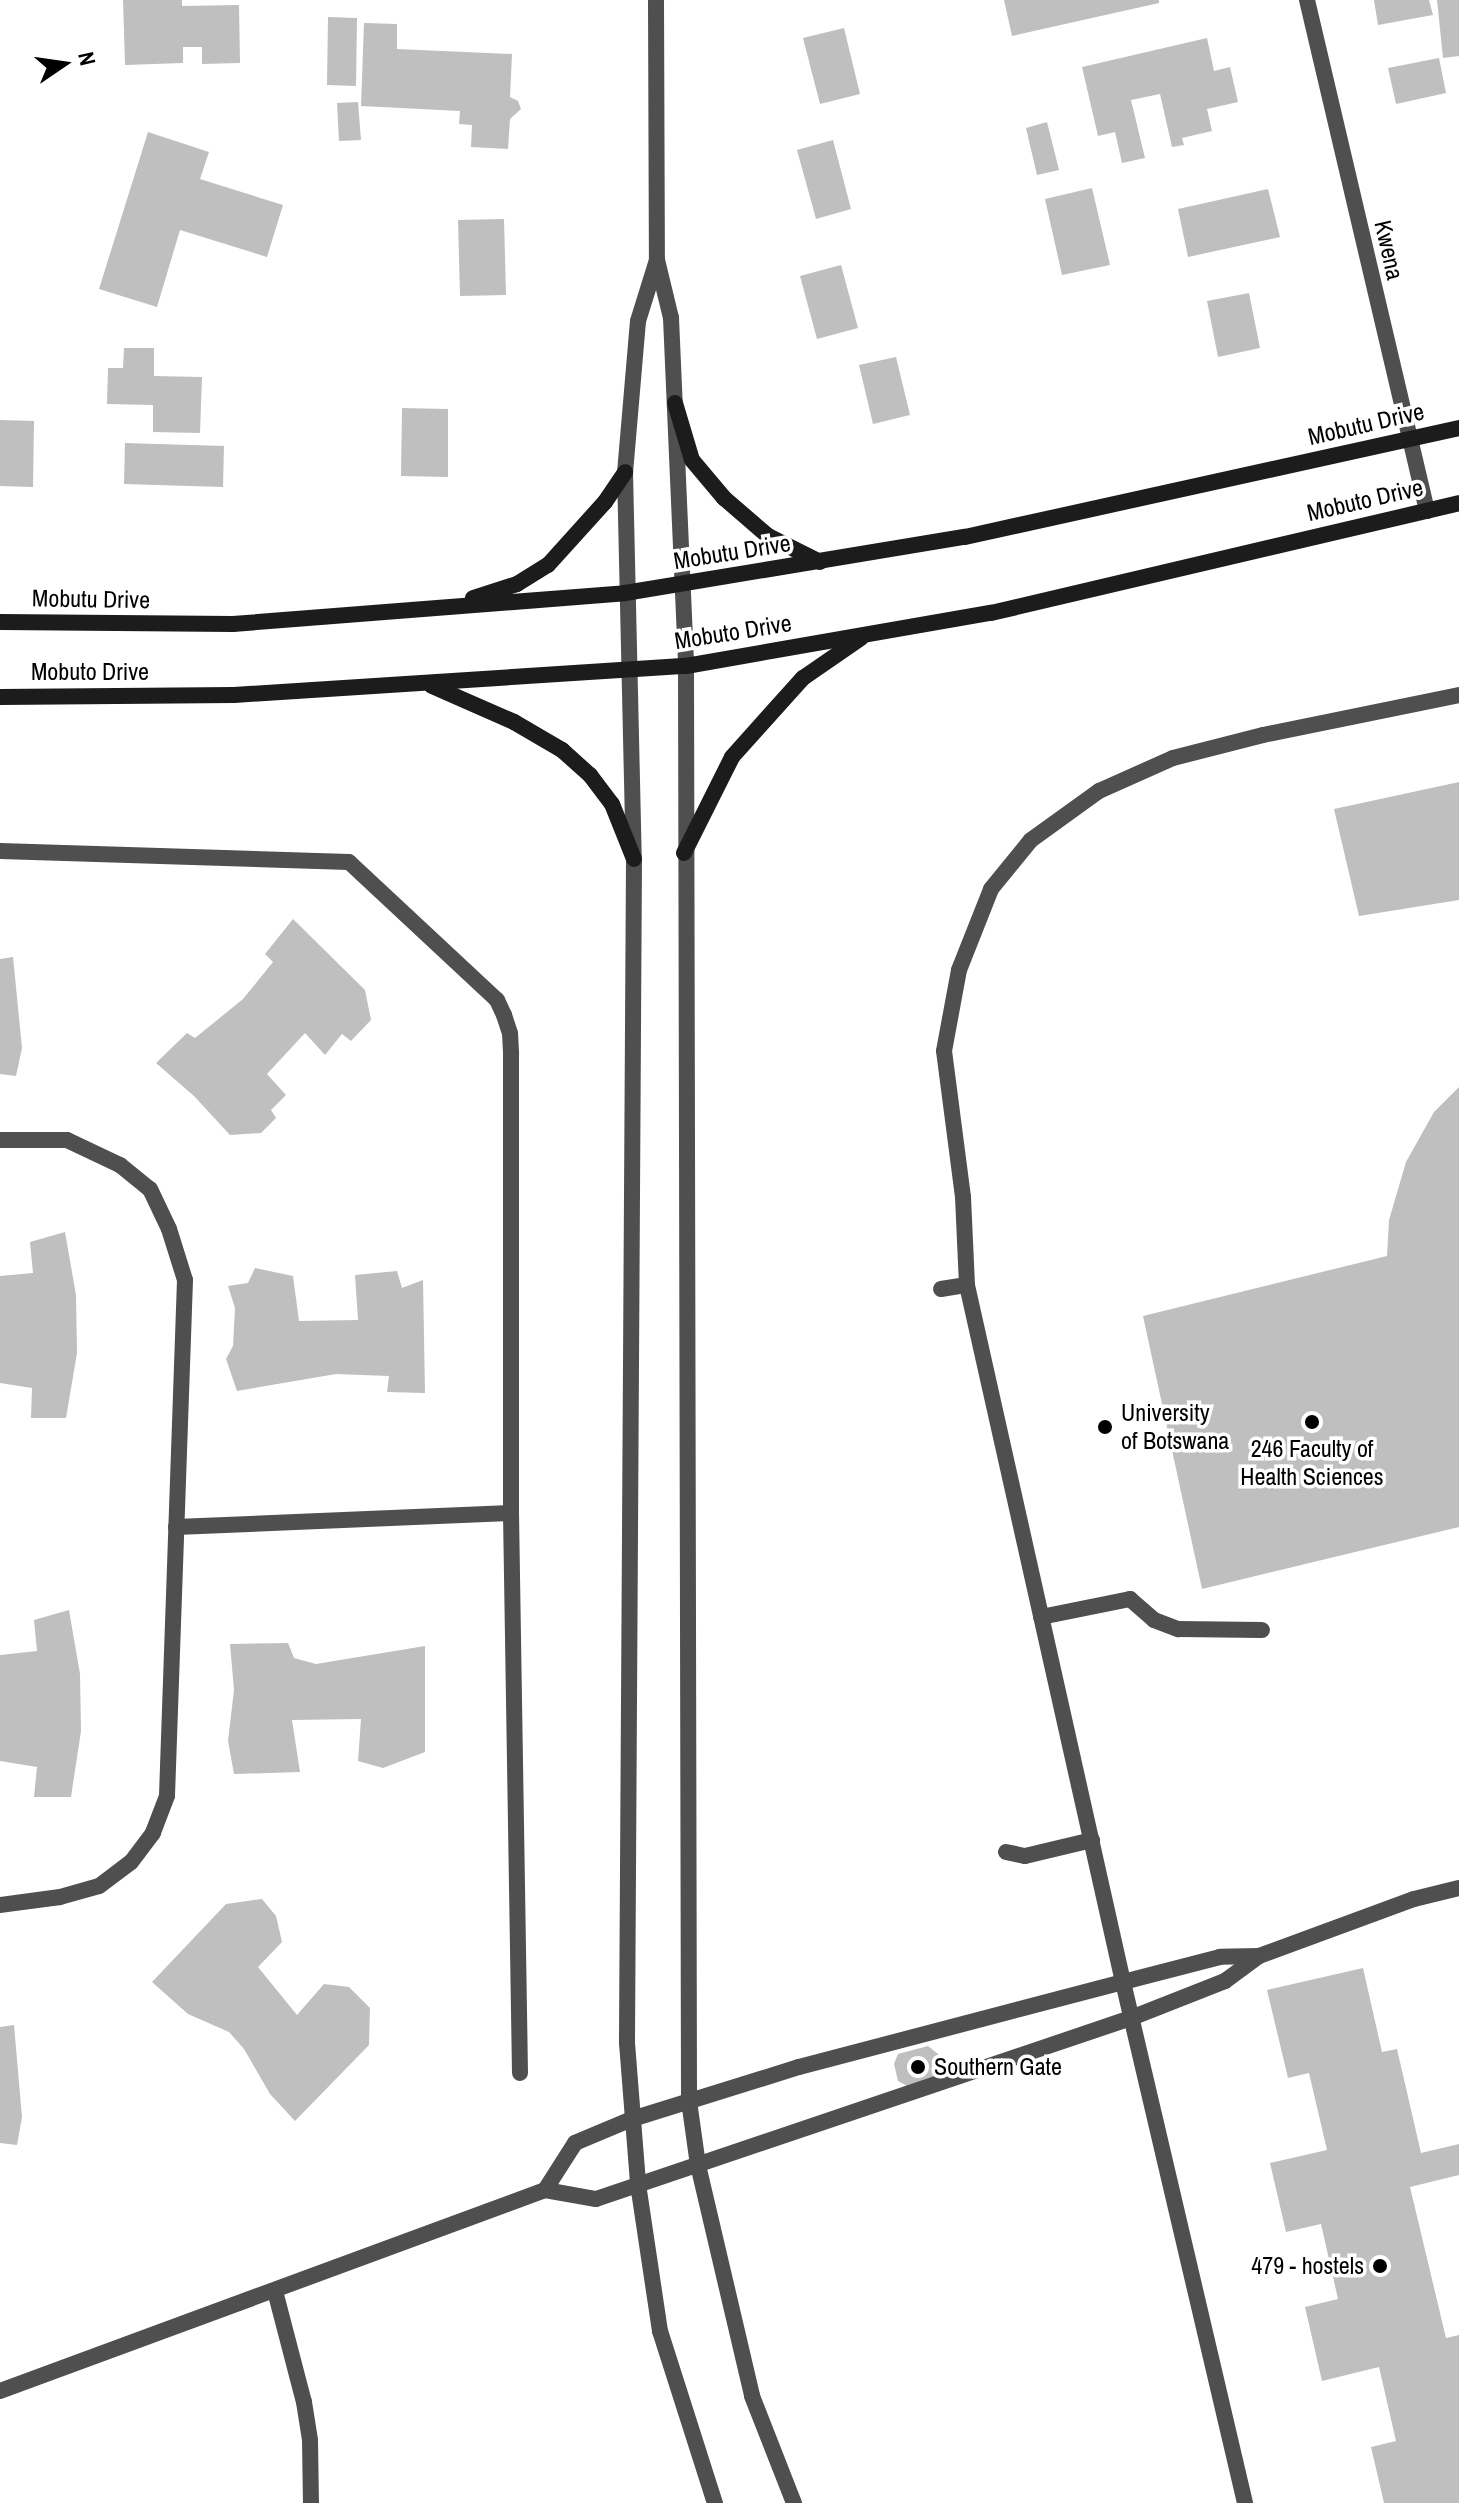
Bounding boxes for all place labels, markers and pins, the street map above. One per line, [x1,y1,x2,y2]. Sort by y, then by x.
place label: University of Botswana [1121,1399,1229,1455]
marker: 246 Faculty of Health Sciences [1303,1413,1321,1431]
marker: University of Botswana [1096,1418,1114,1436]
place label: 246 Faculty of Health Sciences [1240,1435,1384,1491]
place label: Southern Gate [934,2053,1062,2081]
marker: Southern Gate [909,2058,927,2076]
place label: 479 - hostels [1251,2252,1364,2280]
marker: 479 - hostels [1371,2257,1389,2275]

